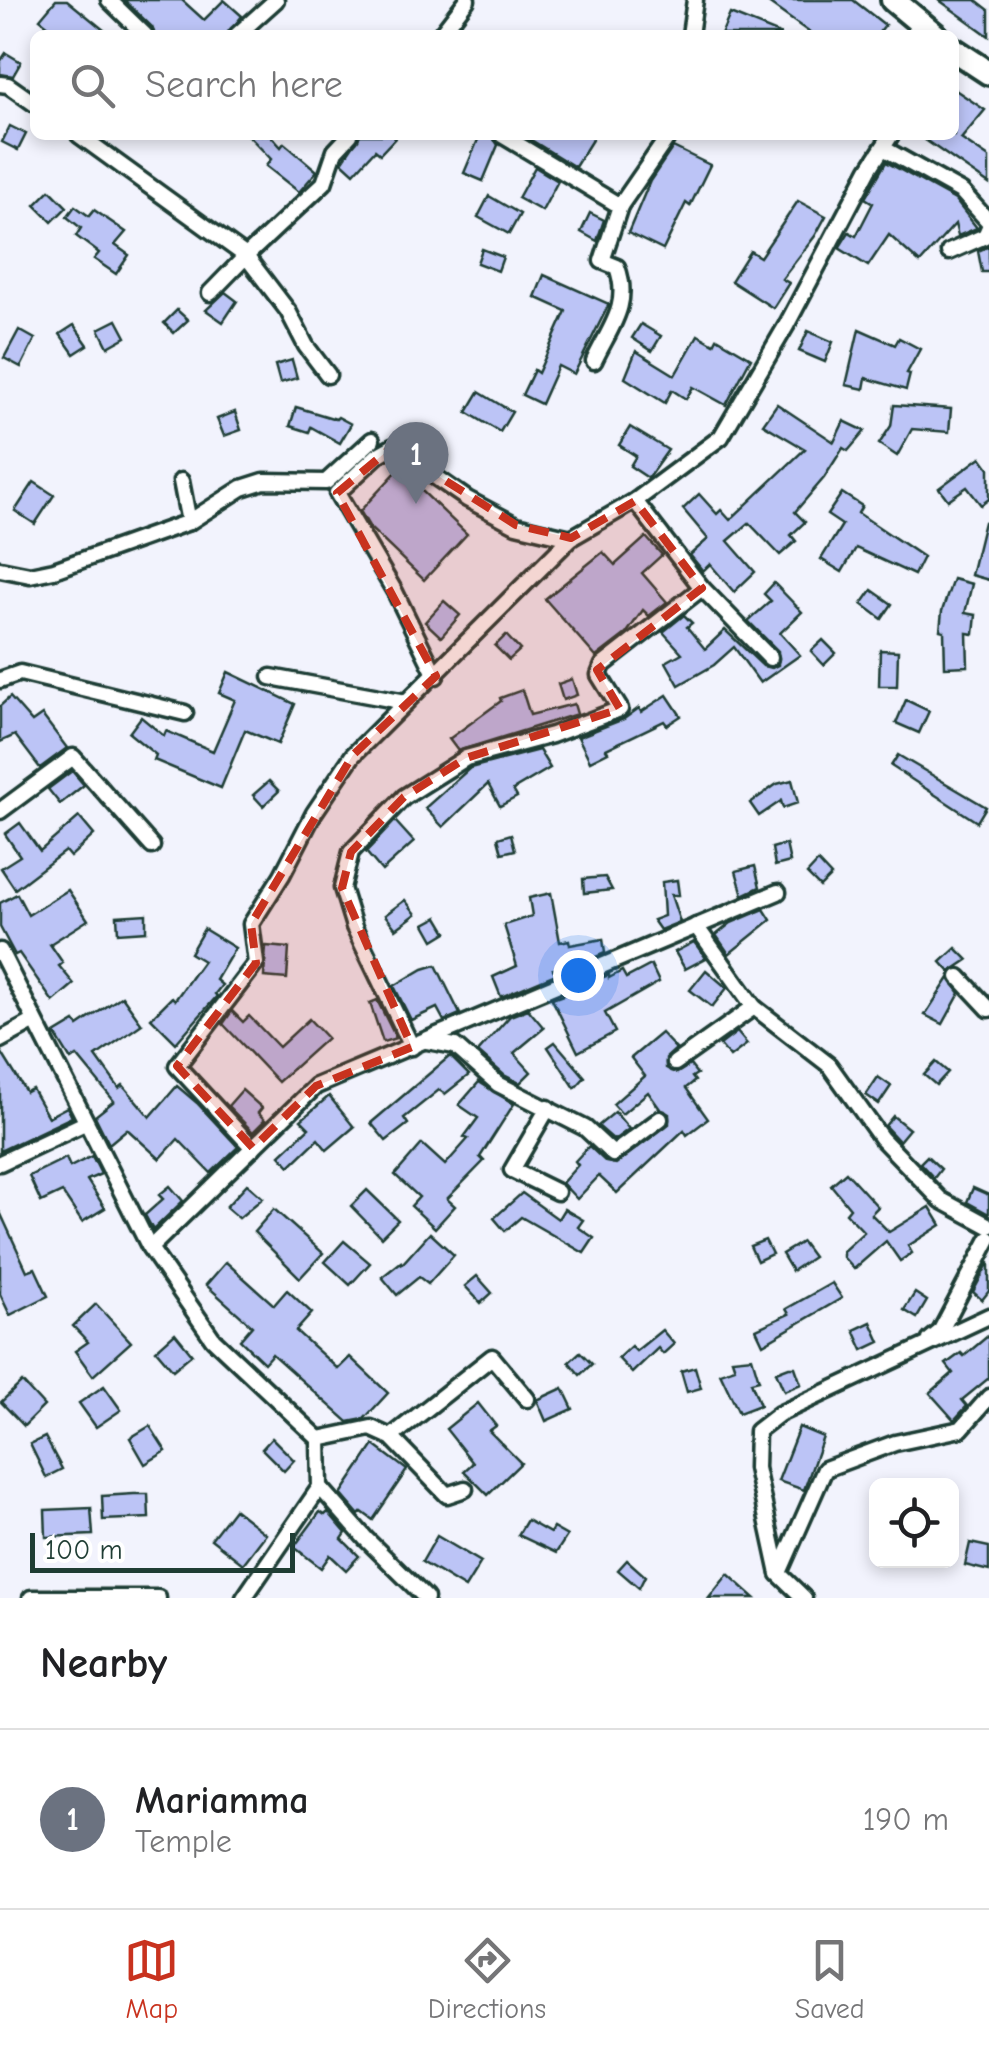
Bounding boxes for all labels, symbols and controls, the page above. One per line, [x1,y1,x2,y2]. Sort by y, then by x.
search box [30,30,959,140]
icon: search [65,58,120,113]
text: Search here [145,63,343,107]
pin: 1 [384,422,448,504]
your location [553,950,604,1001]
map controls [869,1478,959,1568]
button: locate [869,1478,959,1568]
scale bar [30,1528,295,1572]
text: 100 m [45,1534,123,1566]
text: Nearby [40,1639,167,1688]
text: Mariamma [135,1779,309,1823]
text: 1 [66,1801,79,1838]
text: 190 m [863,1801,949,1838]
text: Temple [135,1823,232,1860]
tab: Map [124,1933,179,2025]
tab: Directions [428,1933,546,2025]
tab: Saved [795,1933,865,2025]

